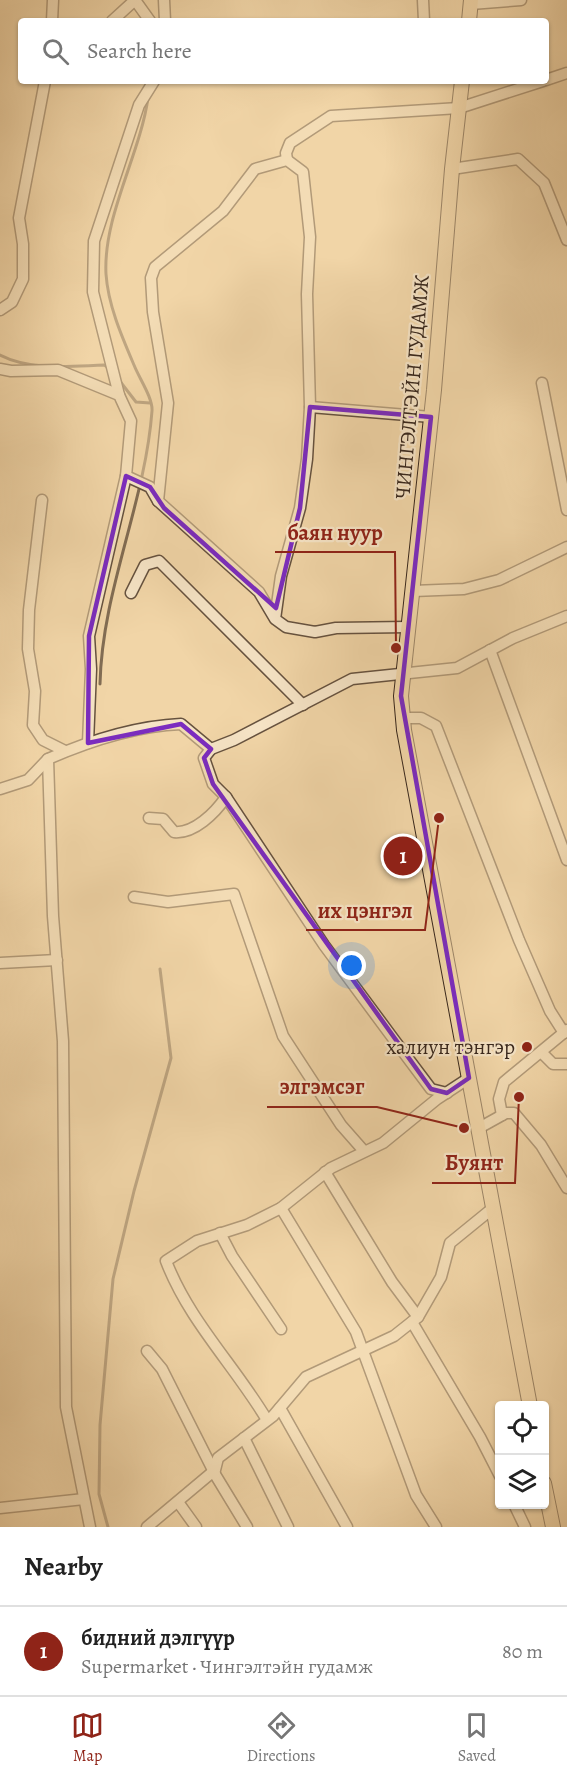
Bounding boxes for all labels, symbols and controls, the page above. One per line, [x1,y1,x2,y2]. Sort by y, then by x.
search box [18,18,549,84]
icon: search [39,35,72,68]
text: Search here [87,36,192,66]
street label: ЧИНГЭЛТЭЙН ГУДАМЖ [388,274,436,500]
callout: баян нуур [275,512,395,552]
text: баян нуур [287,518,383,548]
pin: 1 [384,834,422,878]
callout: их цэнгэл [306,890,425,930]
text: их цэнгэл [318,896,412,926]
your location [337,951,366,980]
place label: халиун тэнгэр [386,1033,515,1061]
marker: халиун тэнгэр [520,1040,534,1054]
callout: элгэмсэг [267,1067,377,1107]
text: элгэмсэг [279,1072,365,1102]
callout: Буянт [432,1143,515,1183]
text: Буянт [445,1148,503,1178]
map controls [495,1401,549,1509]
button: locate [495,1401,549,1455]
button: layers [495,1455,549,1509]
text: Nearby [24,1549,103,1584]
text: бидний дэлгүүр [81,1623,235,1653]
text: 1 [40,1638,47,1665]
text: 80 m [502,1638,543,1665]
text: Supermarket · Чингэлтэйн гудамж [81,1653,373,1680]
tab: Map [71,1709,104,1767]
tab: Directions [247,1709,315,1767]
tab: Saved [458,1709,496,1767]

